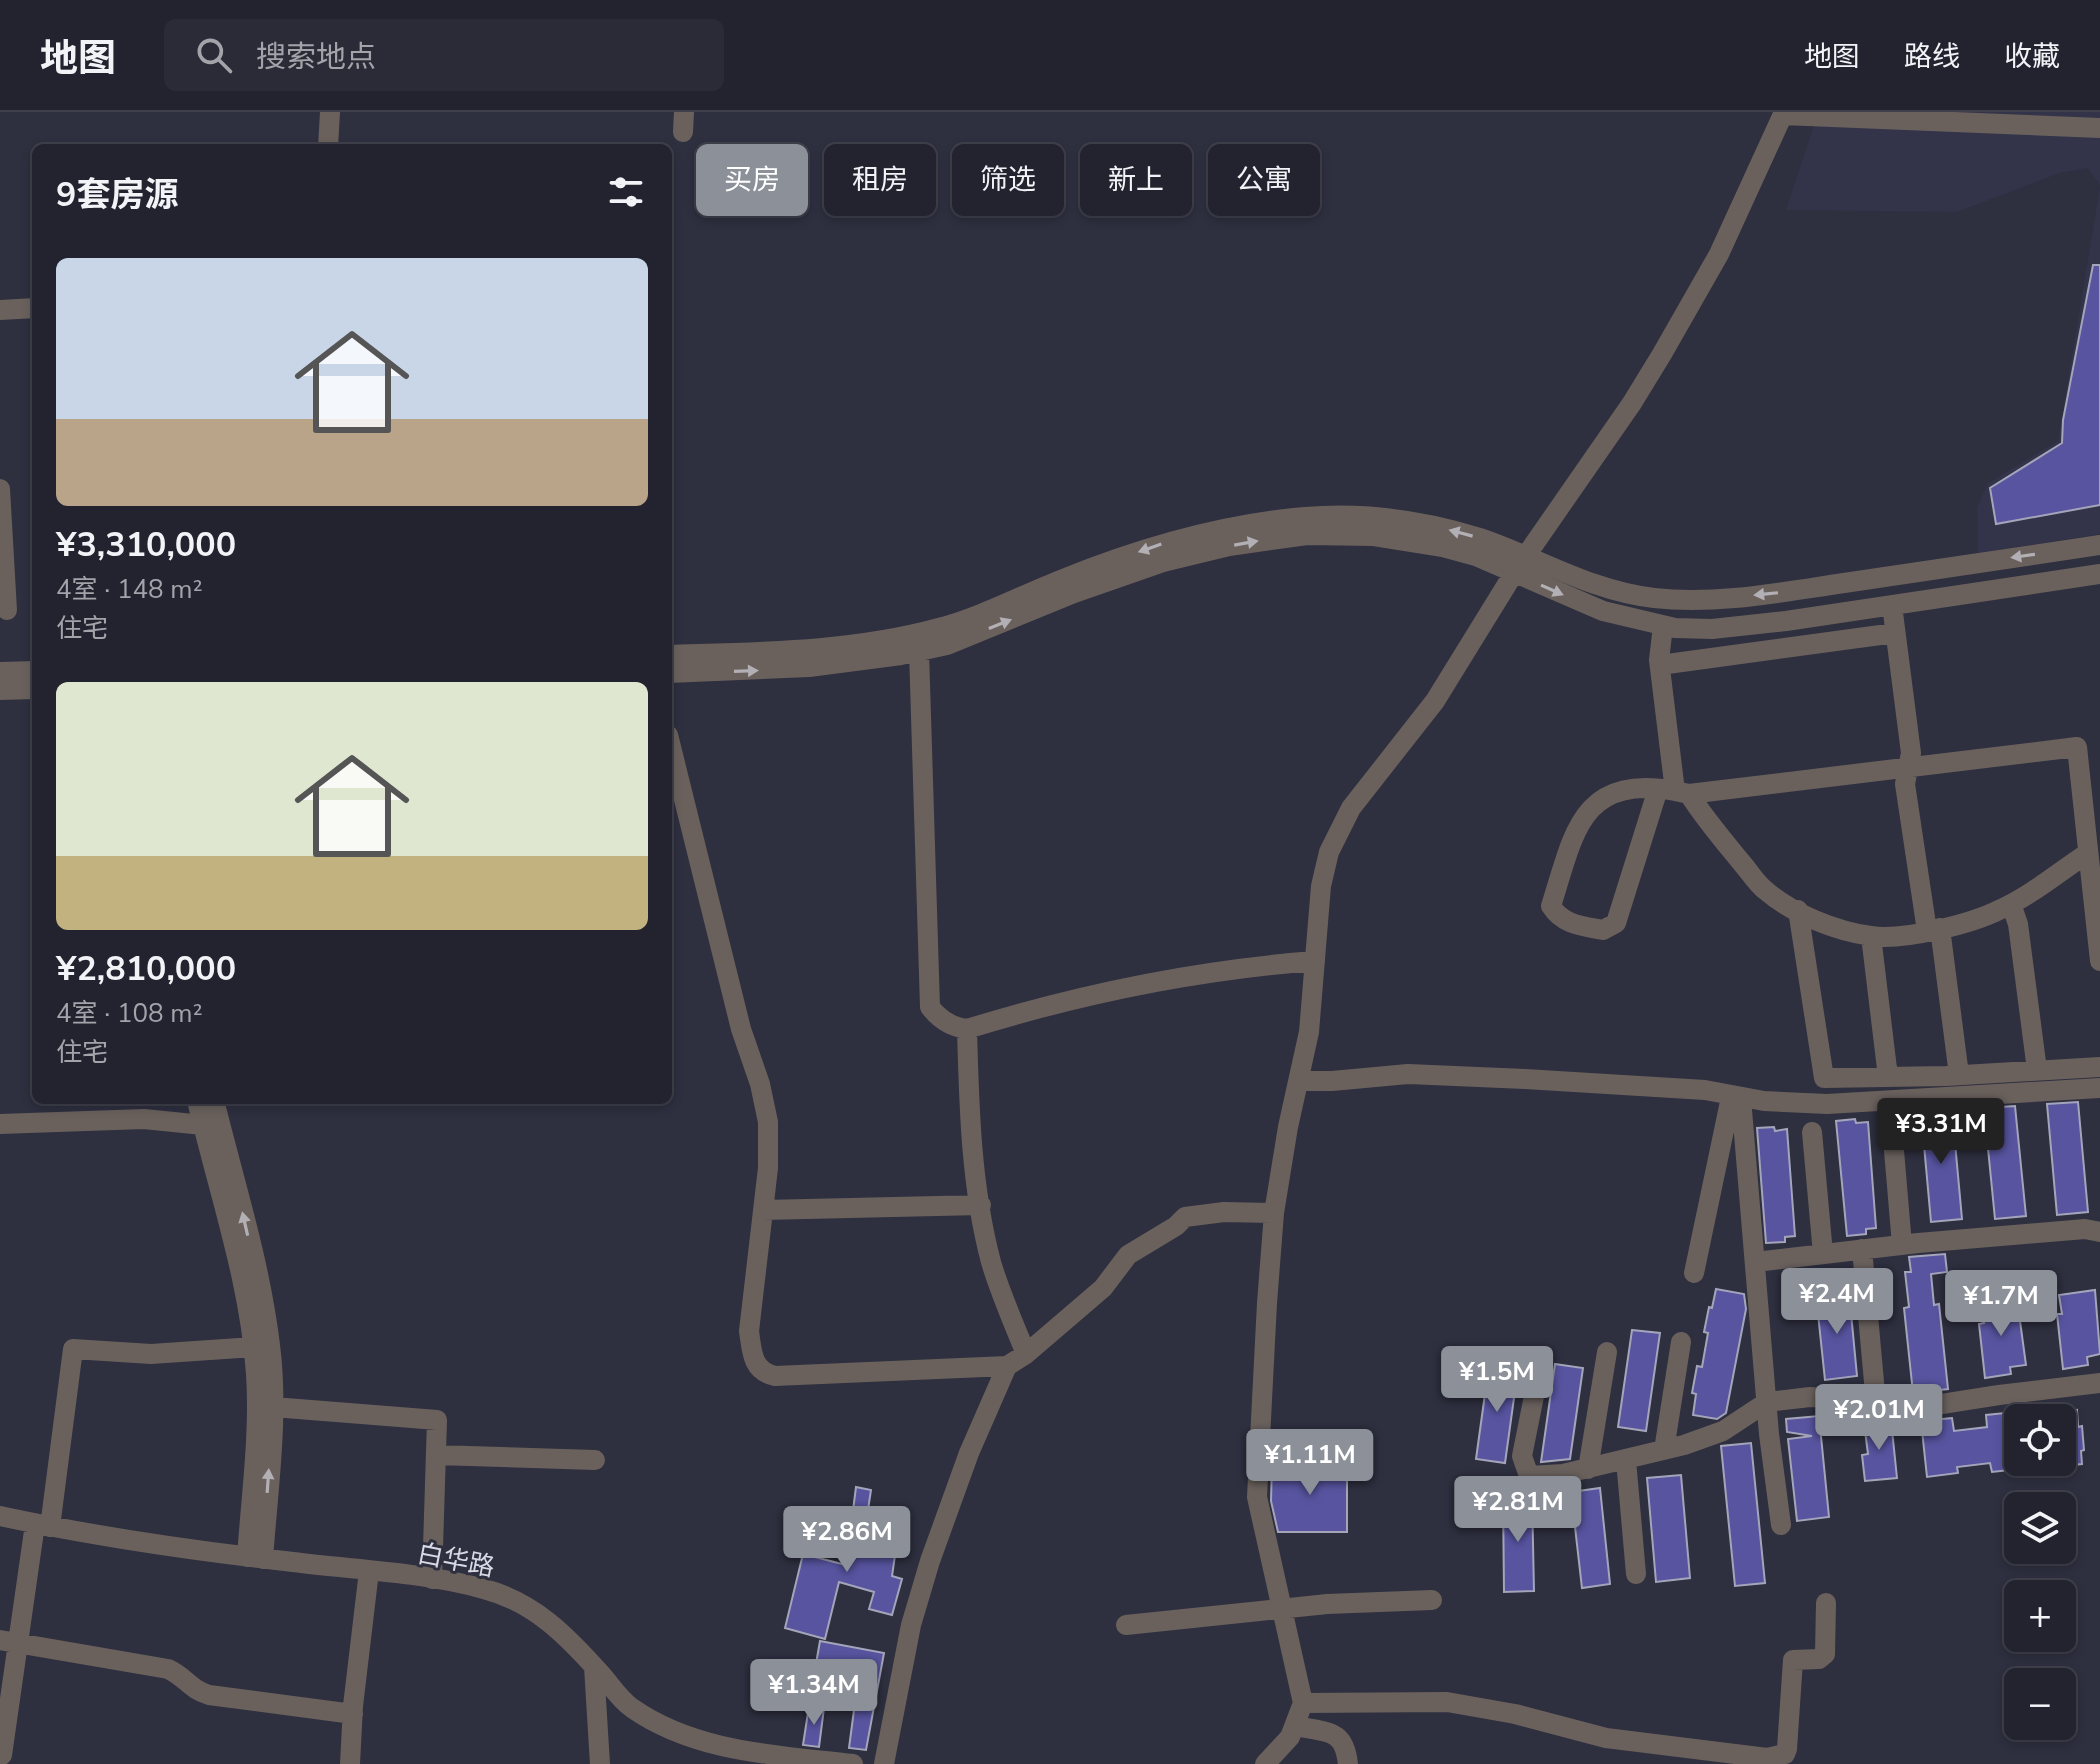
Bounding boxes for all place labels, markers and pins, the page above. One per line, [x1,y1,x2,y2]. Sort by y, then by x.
pin: ¥3.31M [1876,1098,2006,1166]
pin: ¥2.4M [1781,1268,1893,1336]
pin: ¥1.7M [1945,1270,2057,1338]
pin: ¥1.5M [1441,1346,1553,1414]
pin: ¥2.01M [1814,1384,1944,1452]
pin: ¥1.11M [1245,1429,1375,1497]
pin: ¥2.81M [1453,1476,1583,1544]
pin: ¥2.86M [782,1506,912,1574]
pin: ¥1.34M [749,1659,879,1727]

